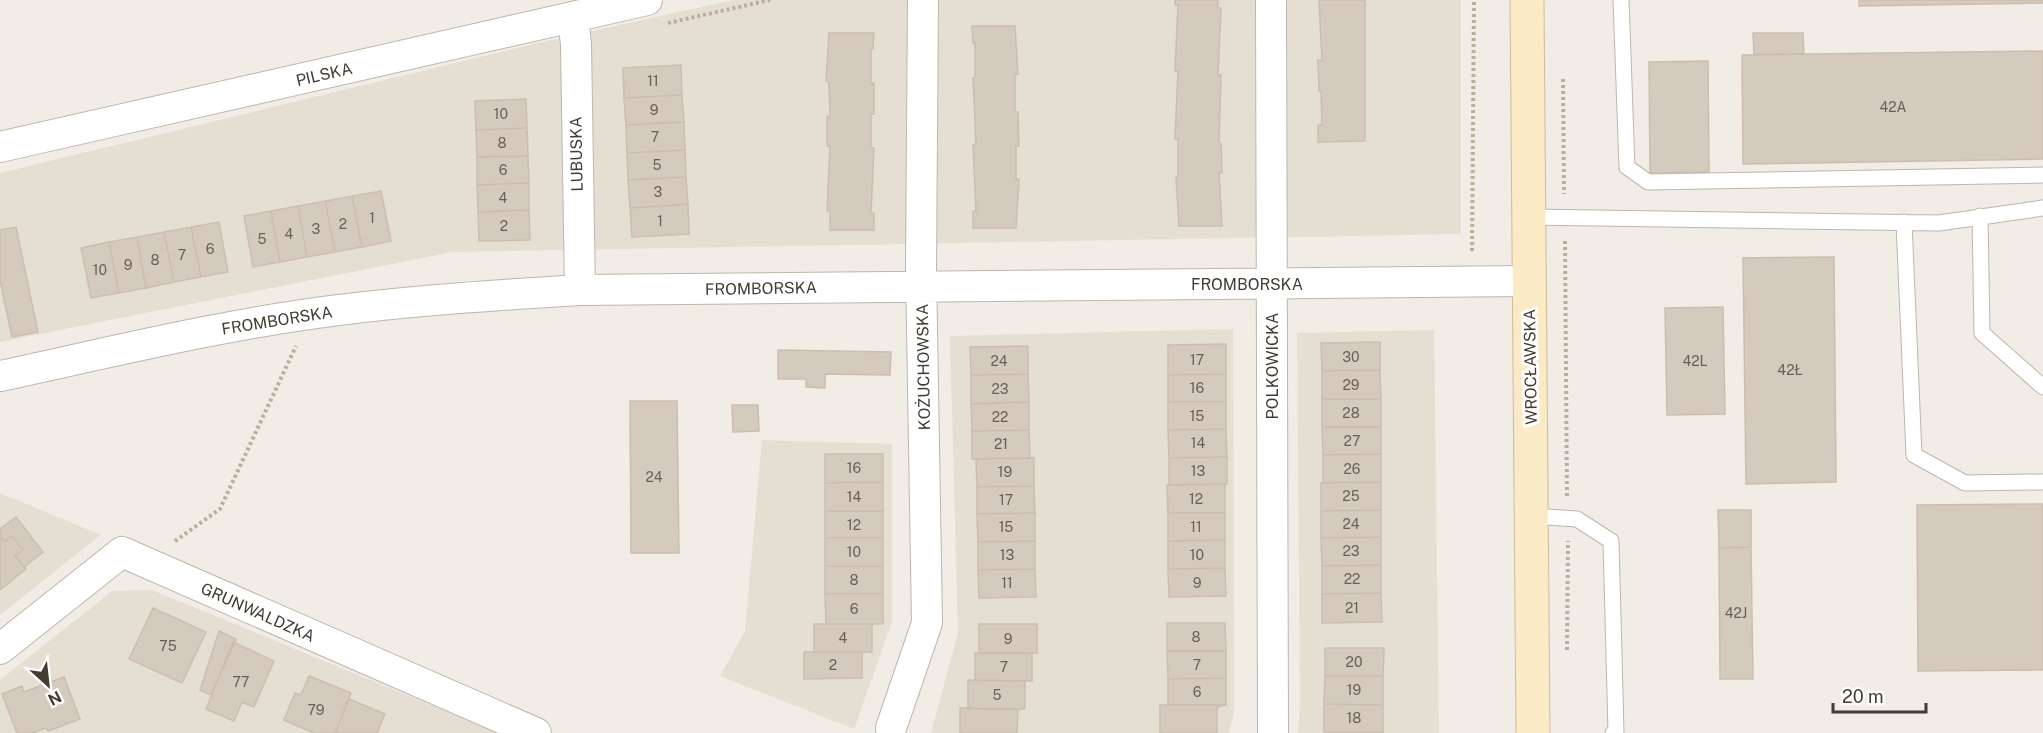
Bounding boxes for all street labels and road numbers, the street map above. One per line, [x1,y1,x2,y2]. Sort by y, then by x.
street label: PILSKA [294,59,354,90]
street label: LUBUSKA [566,116,587,192]
street label: FROMBORSKA [1191,275,1303,294]
street label: FROMBORSKA [705,278,817,299]
street label: FROMBORSKA [220,302,334,339]
street label: KOŻUCHOWSKA [912,304,934,430]
street label: WROCŁAWSKA [1520,309,1541,425]
street label: POLKOWICKA [1263,313,1282,419]
street label: GRUNWALDZKA [198,579,318,646]

